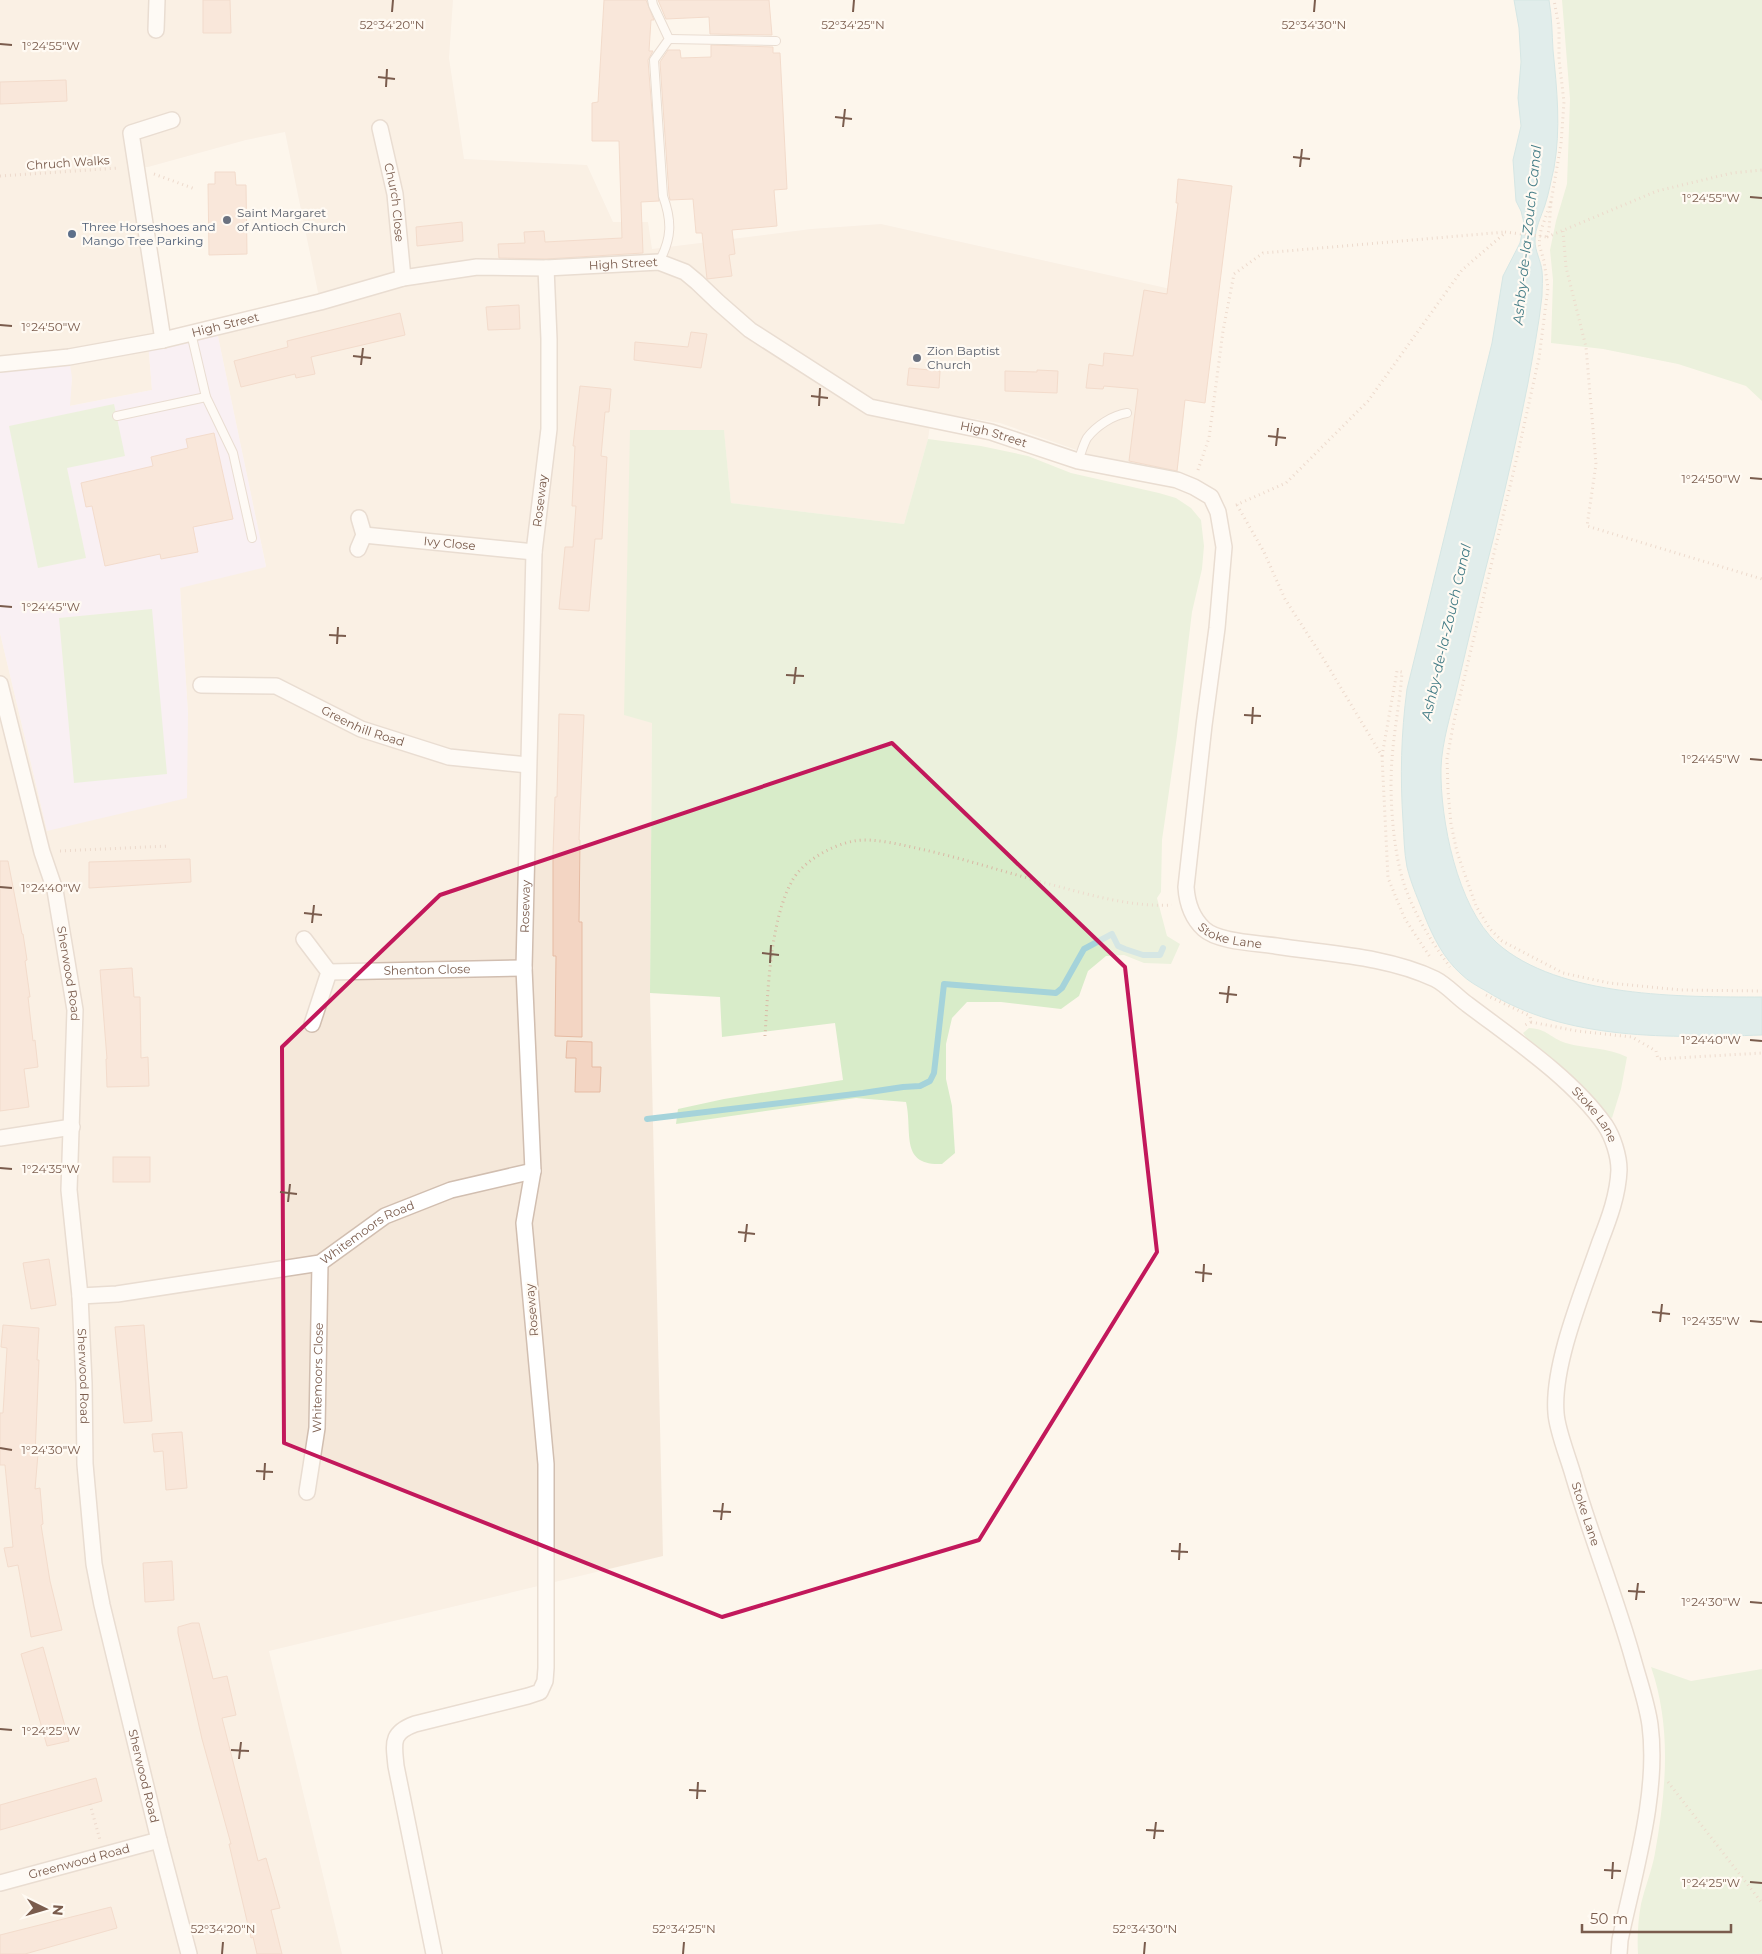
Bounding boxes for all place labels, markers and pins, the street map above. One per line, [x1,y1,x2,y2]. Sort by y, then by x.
place label: Saint Margaret of Antioch Church [237,205,346,234]
marker: Saint Margaret of Antioch Church [221,214,233,226]
place label: Three Horseshoes and Mango Tree Parking [82,219,216,248]
marker: Three Horseshoes and Mango Tree Parking [66,228,78,240]
place label: Zion Baptist Church [927,343,1000,372]
marker: Zion Baptist Church [911,352,923,364]

